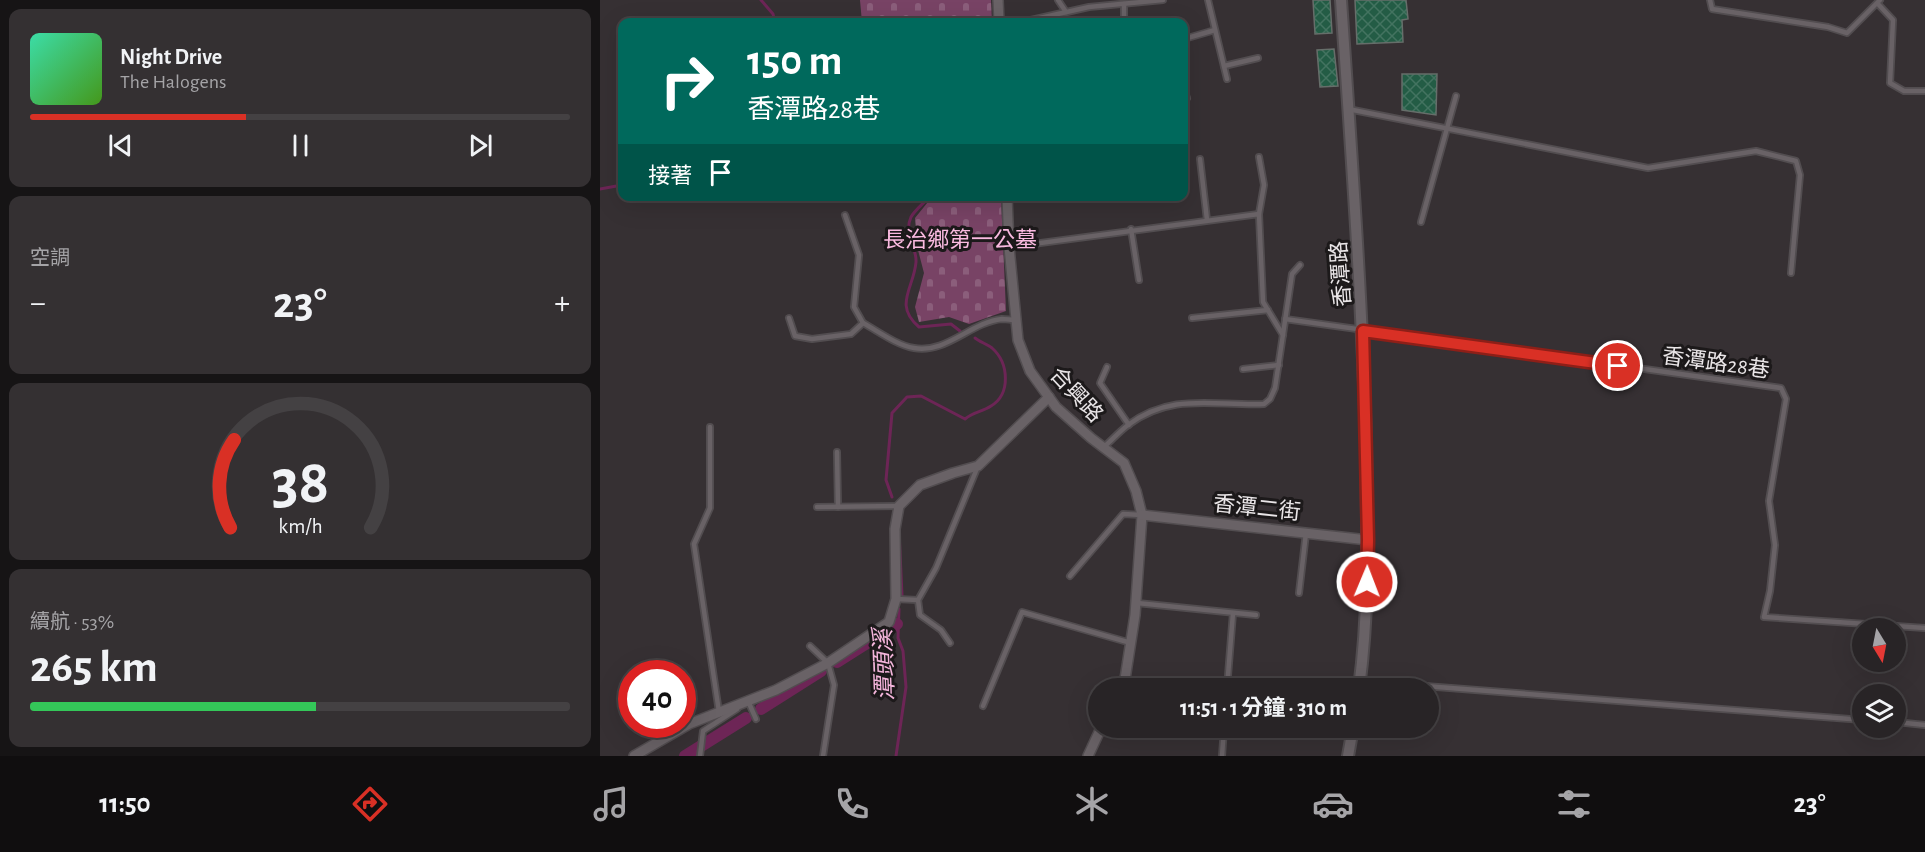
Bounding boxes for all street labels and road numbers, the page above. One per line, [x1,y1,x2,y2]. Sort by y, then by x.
street label: 香潭路 [1327,240,1354,308]
street label: 香潭路28巷 [1661,344,1771,381]
street label: 合興路 [1046,362,1108,426]
street label: 香潭二街 [1212,491,1302,524]

